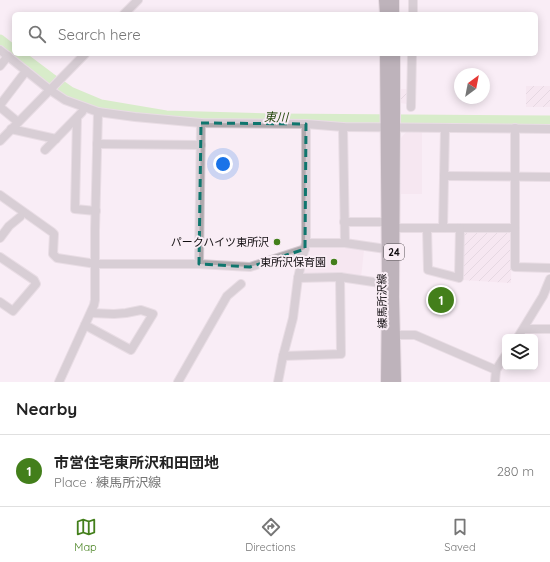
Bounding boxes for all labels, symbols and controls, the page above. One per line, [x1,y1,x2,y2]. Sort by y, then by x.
search box [12,12,538,56]
icon: search [26,23,48,45]
text: Search here [58,25,141,44]
north arrow [454,68,490,104]
water label: 東川 [264,109,290,125]
your location [213,154,233,174]
place label: パークハイツ東所沢 [171,235,269,249]
marker: パークハイツ東所沢 [272,237,282,247]
road number: 24 [384,244,404,260]
place label: 東所沢保育園 [260,255,326,269]
marker: 東所沢保育園 [329,257,339,267]
street label: 練馬所沢線 [375,273,389,329]
pin: 1 [428,285,454,315]
map controls [502,334,538,370]
button: layers [502,334,538,370]
text: Nearby [16,398,77,419]
text: 市営住宅東所沢和田団地 [54,453,219,472]
text: 1 [26,463,32,479]
text: 280 m [497,463,534,479]
text: Place · 練馬所沢線 [54,474,161,490]
tab: Map [74,516,97,554]
tab: Directions [245,516,296,554]
tab: Saved [444,516,476,554]

